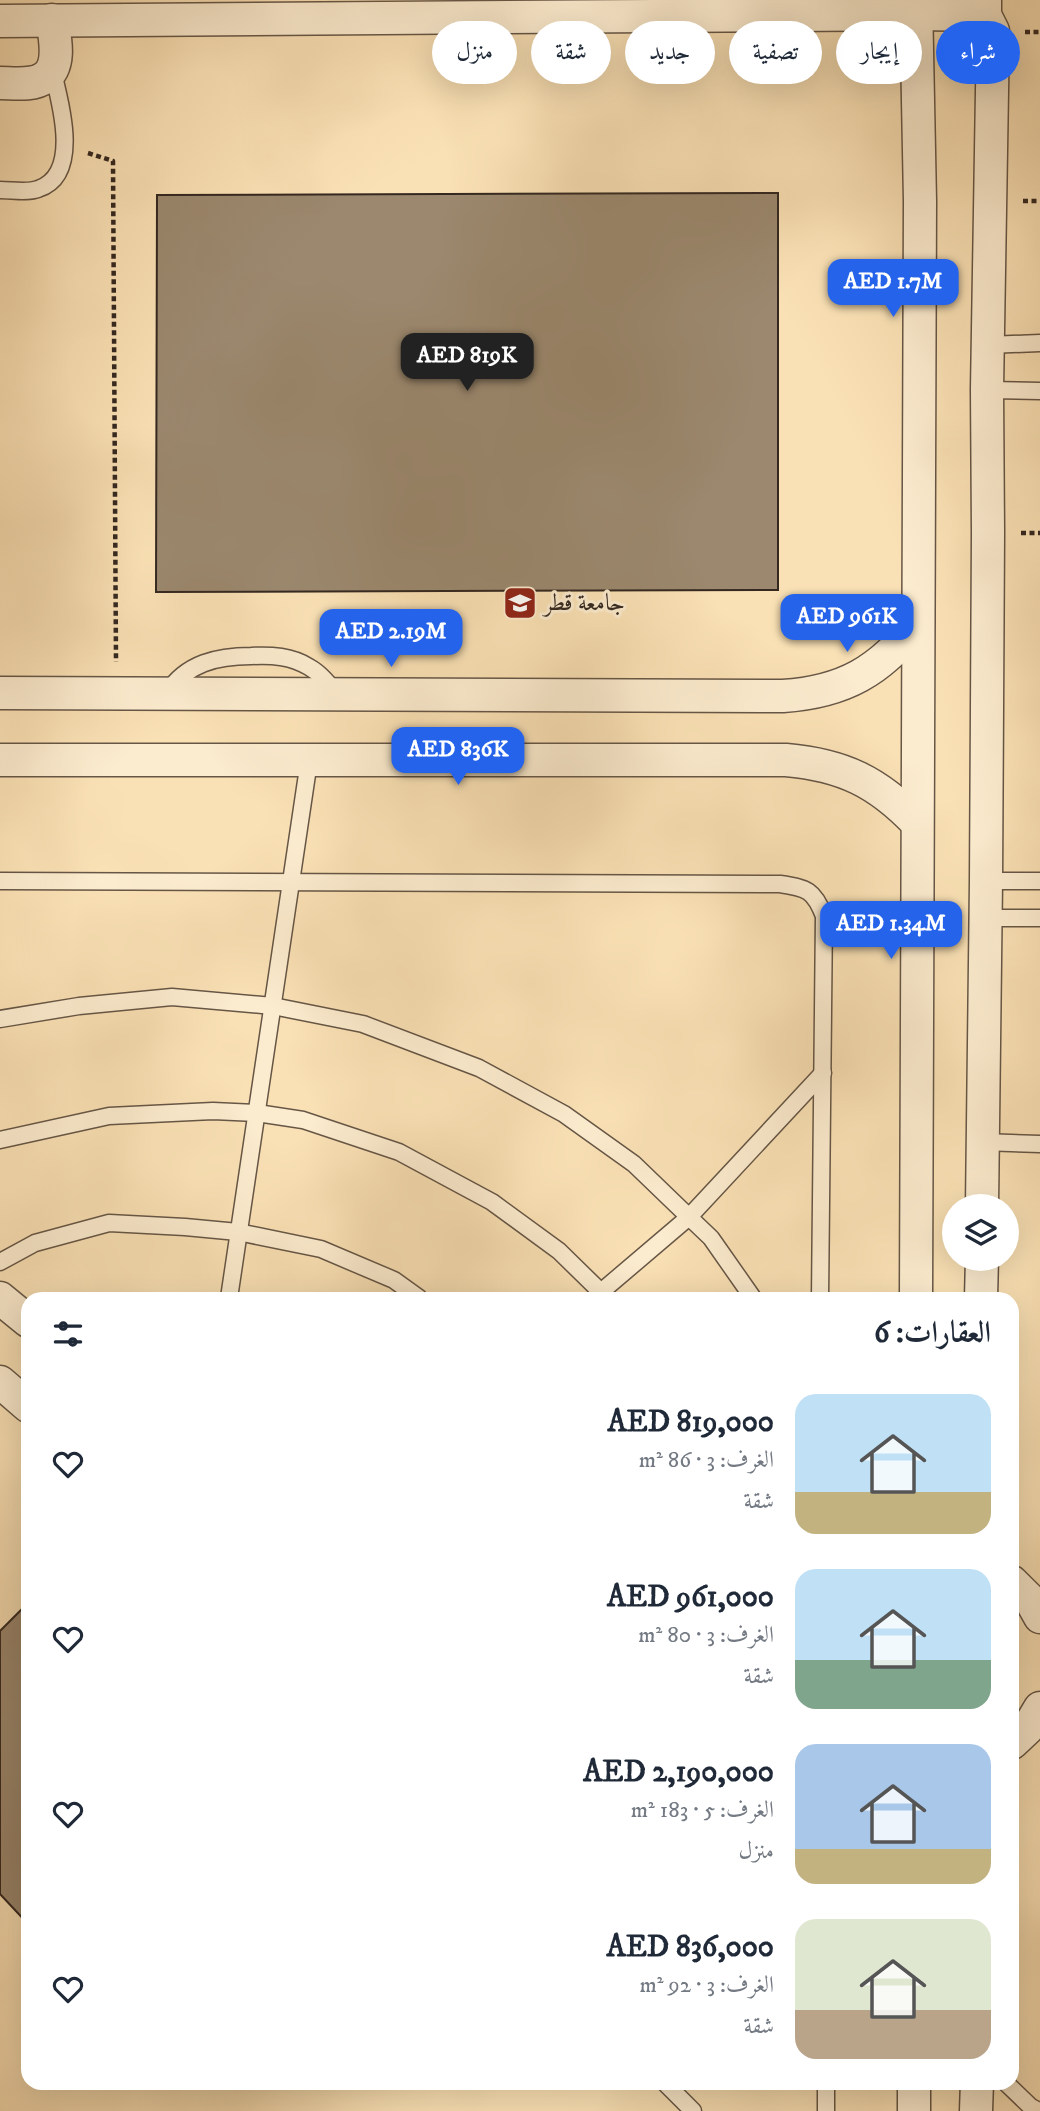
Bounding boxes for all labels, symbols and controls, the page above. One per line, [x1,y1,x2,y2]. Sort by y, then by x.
chip: منزل [432,21,517,84]
chip: شقة [531,21,611,84]
chip: جديد [625,21,715,84]
chip: تصفية [729,21,822,84]
chip: إيجار [836,21,922,84]
chip: شراء [936,21,1020,84]
pin: AED 1.7M [821,260,965,319]
text: AED 1.7M [844,267,942,296]
pin: AED 819K [395,334,539,393]
text: AED 819K [417,341,517,370]
school or university icon: جامعة قطر [501,584,539,622]
place label: جامعة قطر [541,588,625,618]
pin: AED 961K [775,594,919,654]
text: AED 961K [797,602,897,631]
pin: AED 2.19M [311,610,471,669]
text: AED 2.19M [336,617,446,646]
pin: AED 836K [386,728,530,787]
text: AED 836K [407,735,509,764]
pin: AED 1.34M [811,902,971,961]
text: AED 1.34M [836,909,946,938]
map controls [942,1194,1019,1271]
button: layers [942,1194,1019,1271]
icon: filters [49,1315,87,1353]
text: العقارات: 6 [874,1315,991,1352]
text: AED 819,000 [607,1404,774,1441]
icon: home [851,1422,935,1506]
icon: heart [49,1445,87,1483]
text: الغرف: 3 · 86 m² [639,1446,774,1475]
text: شقة [744,1487,774,1516]
text: AED 961,000 [607,1579,774,1616]
icon: home [851,1597,935,1681]
icon: heart [49,1620,87,1658]
text: الغرف: 3 · 80 m² [638,1621,774,1650]
text: شقة [744,1662,774,1691]
text: AED 2,190,000 [583,1754,774,1791]
icon: home [851,1772,935,1856]
icon: heart [49,1795,87,1833]
text: الغرف: 5 · 183 m² [631,1796,774,1825]
text: منزل [739,1837,774,1866]
text: AED 836,000 [607,1929,774,1966]
icon: home [851,1947,935,2031]
icon: heart [49,1970,87,2008]
text: الغرف: 3 · 92 m² [639,1971,774,2000]
text: شقة [744,2012,774,2041]

